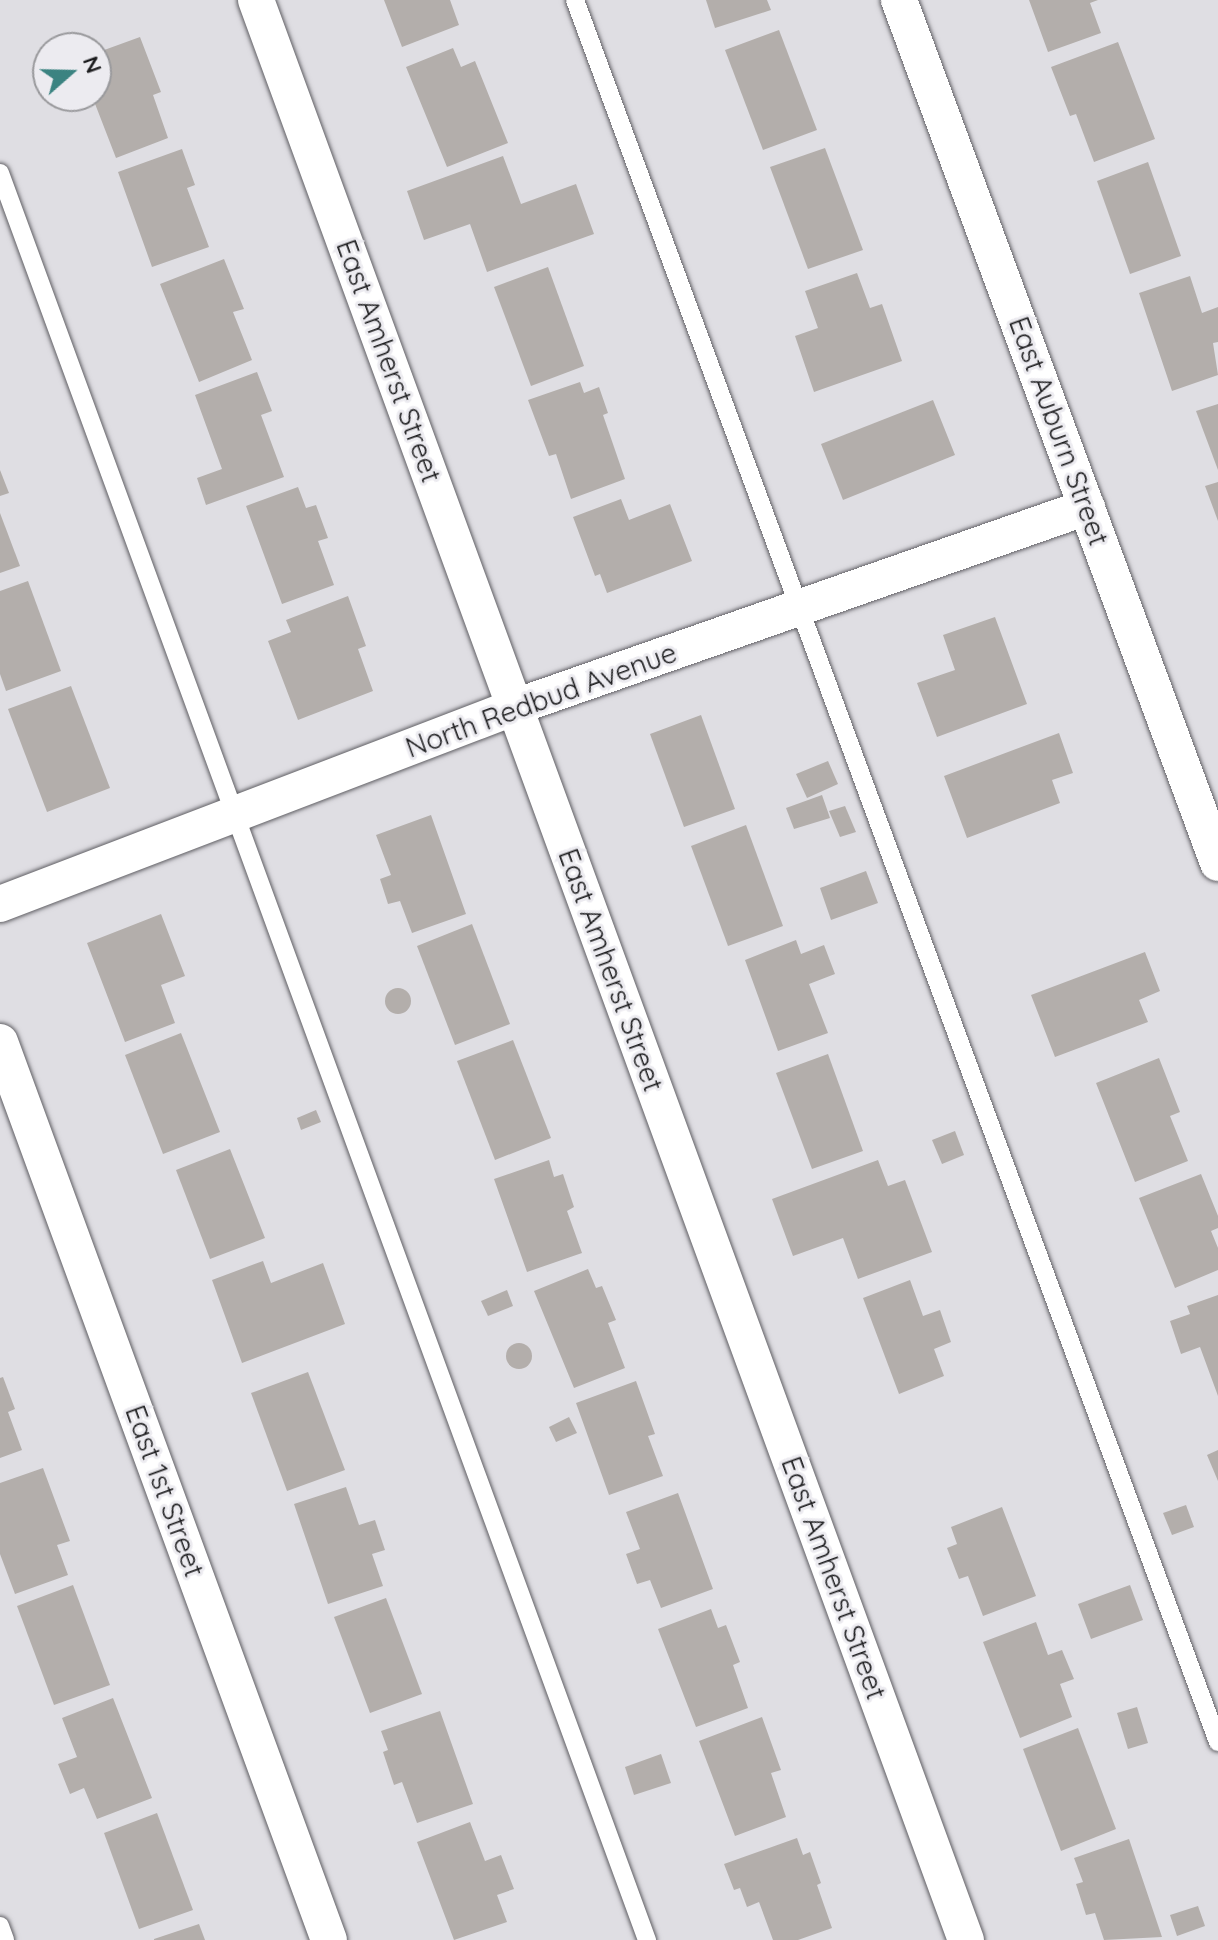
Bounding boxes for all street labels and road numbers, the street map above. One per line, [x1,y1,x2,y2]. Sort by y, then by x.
street label: East Amherst Street [329,235,449,487]
street label: East Auburn Street [1002,312,1116,550]
street label: North Redbud Avenue [401,635,681,765]
street label: East Amherst Street [551,844,671,1096]
street label: East 1st Street [118,1401,212,1581]
street label: East Amherst Street [774,1452,894,1704]

